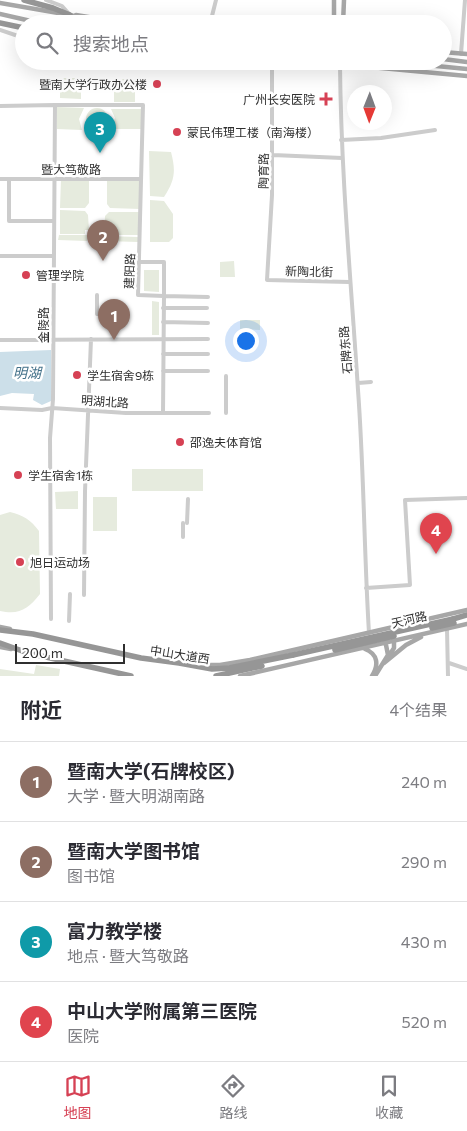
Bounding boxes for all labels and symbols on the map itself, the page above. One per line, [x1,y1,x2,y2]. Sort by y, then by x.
place label: 暨南大学行政办公楼 [39,77,147,91]
marker: 暨南大学行政办公楼 [151,78,163,90]
north arrow [347,85,392,130]
place label: 广州长安医院 [243,92,315,106]
marker: 广州长安医院 [319,92,333,106]
pin: 3 [84,112,116,153]
place label: 蒙民伟理工楼（南海楼） [187,125,319,139]
marker: 蒙民伟理工楼（南海楼） [171,126,183,138]
street label: 陶育路 [256,153,270,189]
street label: 暨大笃敬路 [41,162,101,176]
pin: 2 [87,220,119,261]
street label: 建阳路 [121,253,137,289]
street label: 新陶北街 [285,264,333,278]
place label: 管理学院 [36,268,84,282]
marker: 管理学院 [20,269,32,281]
pin: 1 [98,299,130,340]
street label: 金陵路 [36,307,50,343]
street label: 石牌东路 [336,325,354,375]
your location [233,328,259,354]
water label: 明湖 [13,364,43,381]
place label: 学生宿舍9栋 [87,368,154,382]
marker: 学生宿舍9栋 [71,369,83,381]
street label: 明湖北路 [81,392,129,410]
place label: 邵逸夫体育馆 [190,435,262,449]
marker: 邵逸夫体育馆 [174,436,186,448]
place label: 学生宿舍1栋 [28,468,93,482]
marker: 学生宿舍1栋 [12,469,24,481]
pin: 4 [420,513,452,554]
place label: 旭日运动场 [30,555,90,569]
marker: 旭日运动场 [14,556,26,568]
street label: 天河路 [390,608,428,630]
scale bar [15,641,125,664]
street label: 中山大道西 [149,642,211,666]

